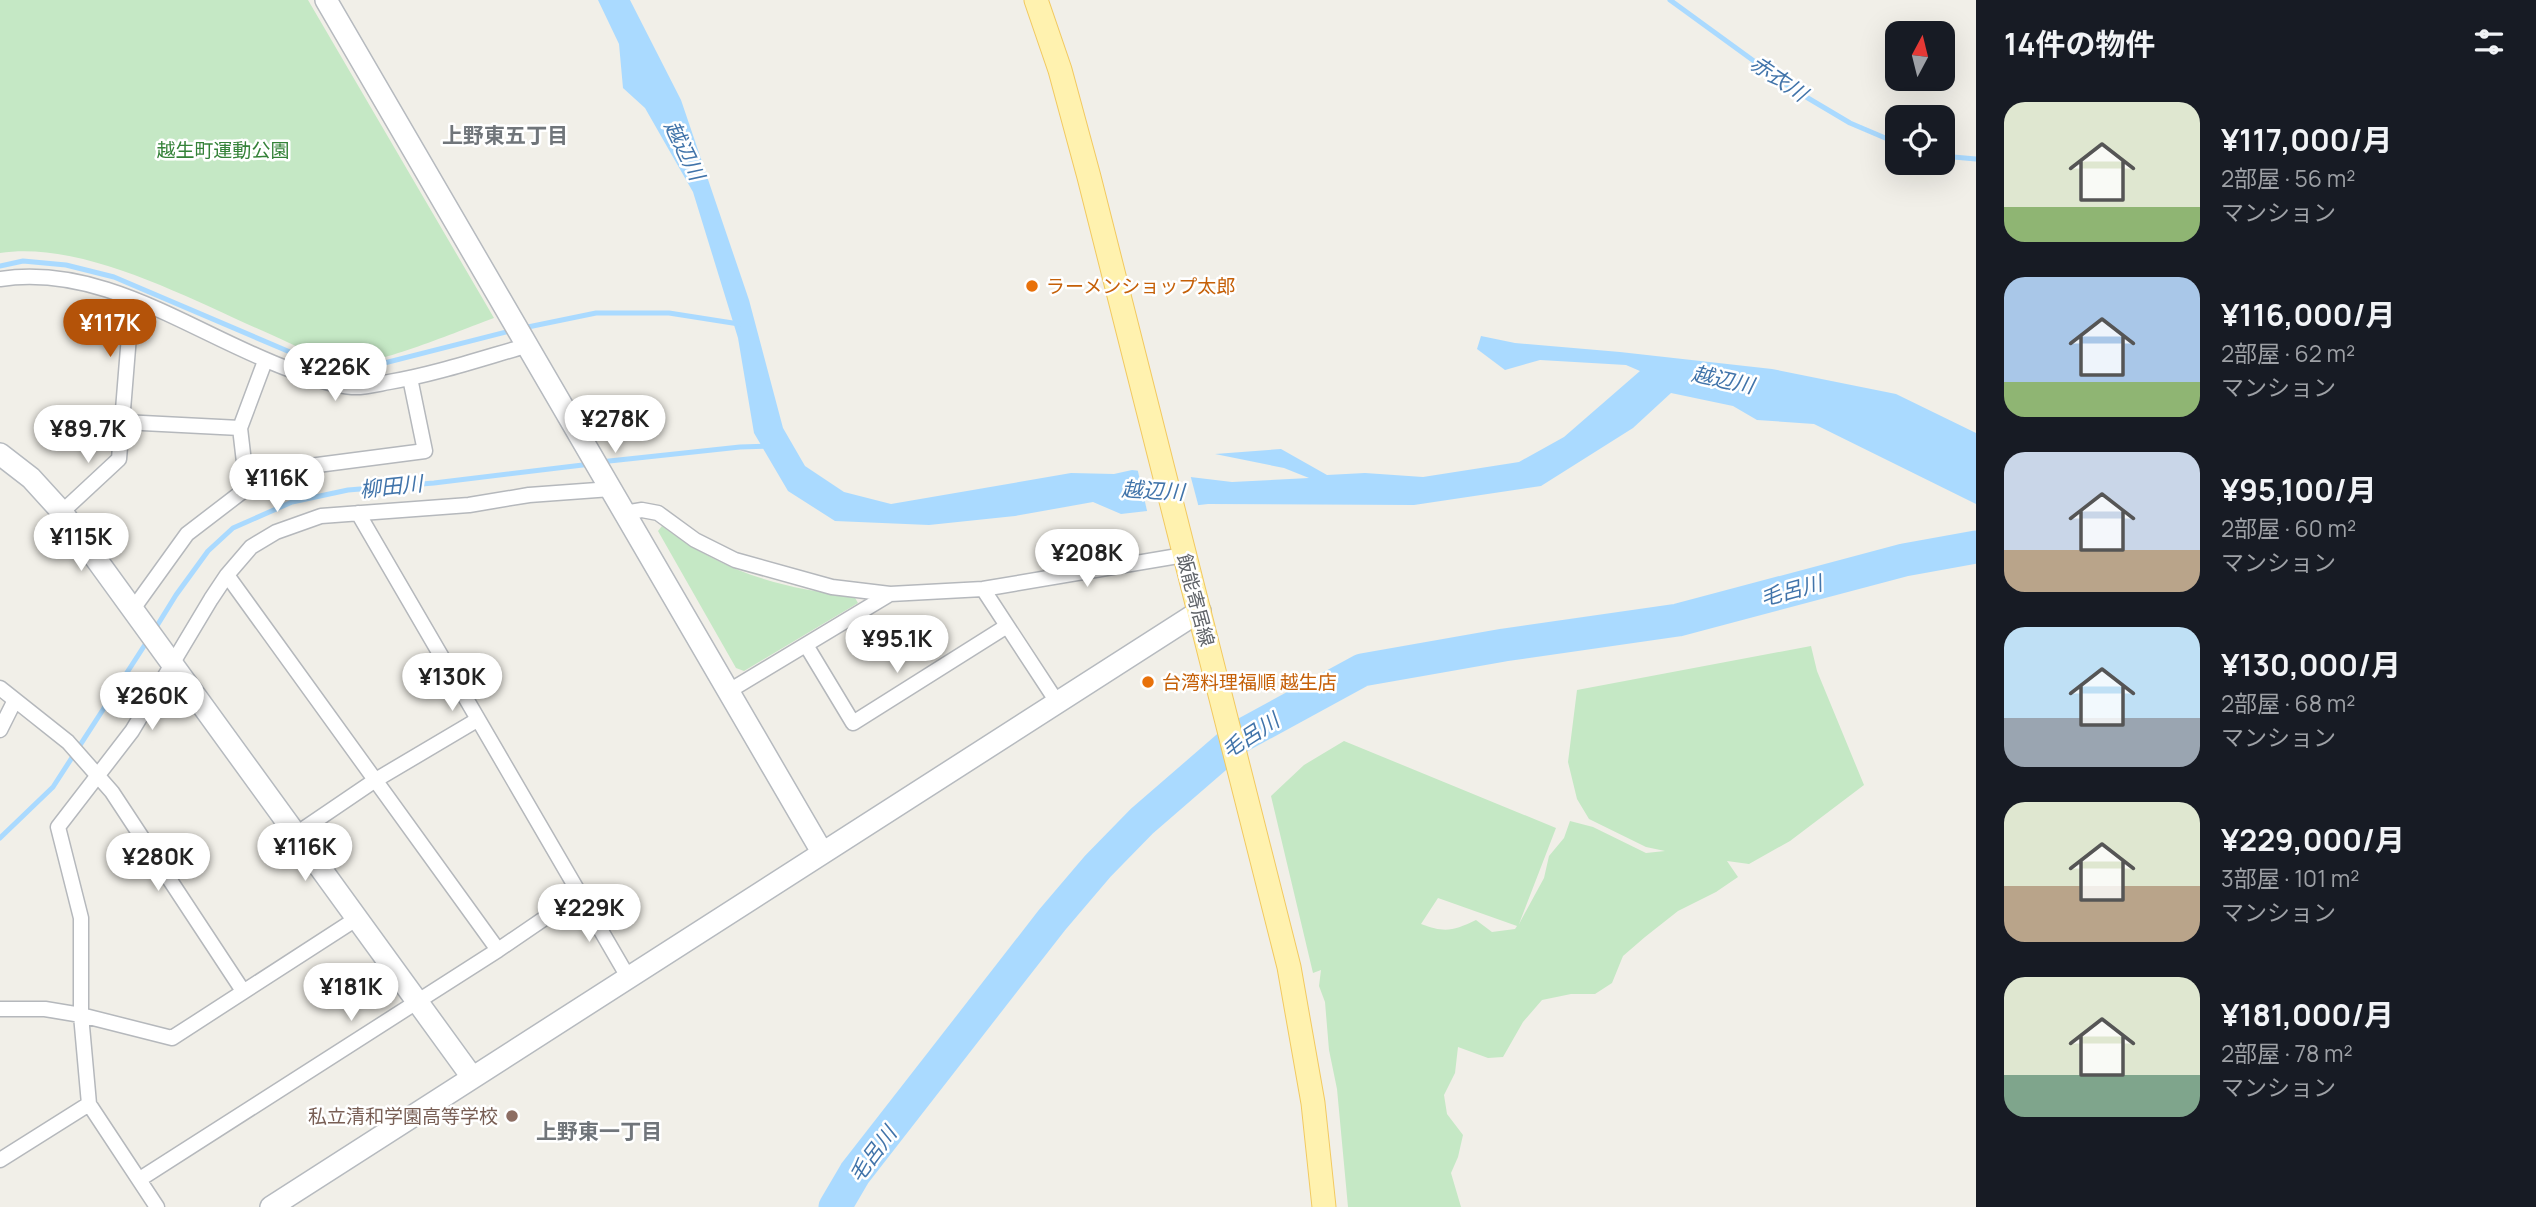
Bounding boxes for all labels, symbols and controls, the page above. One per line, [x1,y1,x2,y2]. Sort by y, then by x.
north arrow [1885,21,1955,91]
map controls [1885,21,1955,175]
text: 14件の物件 [2004,23,2155,64]
icon: filters [2470,23,2508,61]
water label: 赤衣川 [1745,49,1815,108]
button: locate [1885,105,1955,175]
water label: 越辺川 [659,116,712,186]
text: ¥117,000/月 [2221,119,2392,160]
district label: 上野東五丁目 [442,121,568,149]
icon: home [2060,130,2144,214]
park label: 越生町運動公園 [156,137,290,163]
text: 2部屋 · 56 m² [2221,162,2355,194]
text: マンション [2221,196,2336,228]
place label: ラーメンショップ太郎 [1046,273,1235,299]
marker: ラーメンショップ太郎 [1024,278,1040,294]
text: ¥116,000/月 [2221,294,2396,335]
pin: ¥117K [61,300,159,359]
icon: home [2060,305,2144,389]
text: ¥117K [79,306,141,338]
text: 2部屋 · 62 m² [2221,337,2355,369]
pin: ¥226K [286,344,384,403]
text: ¥226K [300,350,370,382]
water label: 越辺川 [1689,359,1759,400]
text: マンション [2221,371,2336,403]
pin: ¥278K [566,396,664,455]
text: ¥278K [581,402,650,434]
pin: ¥89.7K [31,406,145,465]
text: ¥89.7K [50,412,126,444]
pin: ¥116K [228,454,326,514]
text: ¥116K [245,461,309,493]
water label: 柳田川 [358,469,426,503]
text: ¥95,100/月 [2221,469,2377,510]
water label: 越辺川 [1121,474,1187,506]
icon: home [2060,480,2144,564]
text: 2部屋 · 60 m² [2221,512,2356,544]
pin: ¥115K [32,514,130,573]
text: ¥115K [50,520,112,552]
pin: ¥208K [1038,530,1136,589]
text: ¥208K [1051,536,1123,568]
text: マンション [2221,546,2336,578]
street label: 飯能寄居線 [1171,551,1221,649]
water label: 毛呂川 [1757,568,1827,612]
pin: ¥95.1K [840,616,954,675]
text: ¥95.1K [861,622,933,654]
text: ¥130,000/月 [2221,644,2401,685]
pin: ¥130K [403,654,501,713]
icon: home [2060,655,2144,739]
text: ¥130K [418,660,486,692]
place label: 台湾料理福順 越生店 [1162,669,1337,695]
pin: ¥260K [103,672,201,732]
marker: 台湾料理福順 越生店 [1140,674,1156,690]
text: ¥260K [116,679,188,711]
text: 2部屋 · 68 m² [2221,687,2355,719]
water label: 毛呂川 [1216,705,1286,764]
text: マンション [2221,721,2336,753]
text: ¥229,000/月 [2221,819,2405,860]
pin: ¥116K [256,824,354,883]
text: ¥116K [273,830,337,862]
icon: home [2060,830,2144,914]
pin: ¥280K [109,834,207,893]
text: ¥280K [122,840,194,872]
text: 3部屋 · 101 m² [2221,862,2359,894]
pin: ¥229K [540,884,638,944]
text: ¥229K [554,891,624,923]
text: マンション [2221,896,2336,928]
pin: ¥181K [302,964,400,1023]
text: ¥181K [319,970,383,1002]
text: ¥181,000/月 [2221,994,2394,1035]
icon: home [2060,1005,2144,1089]
text: 2部屋 · 78 m² [2221,1037,2353,1069]
text: マンション [2221,1071,2336,1103]
place label: 私立清和学園高等学校 [308,1103,498,1129]
marker: 私立清和学園高等学校 [504,1108,520,1124]
district label: 上野東一丁目 [536,1117,662,1145]
water label: 毛呂川 [842,1119,903,1188]

